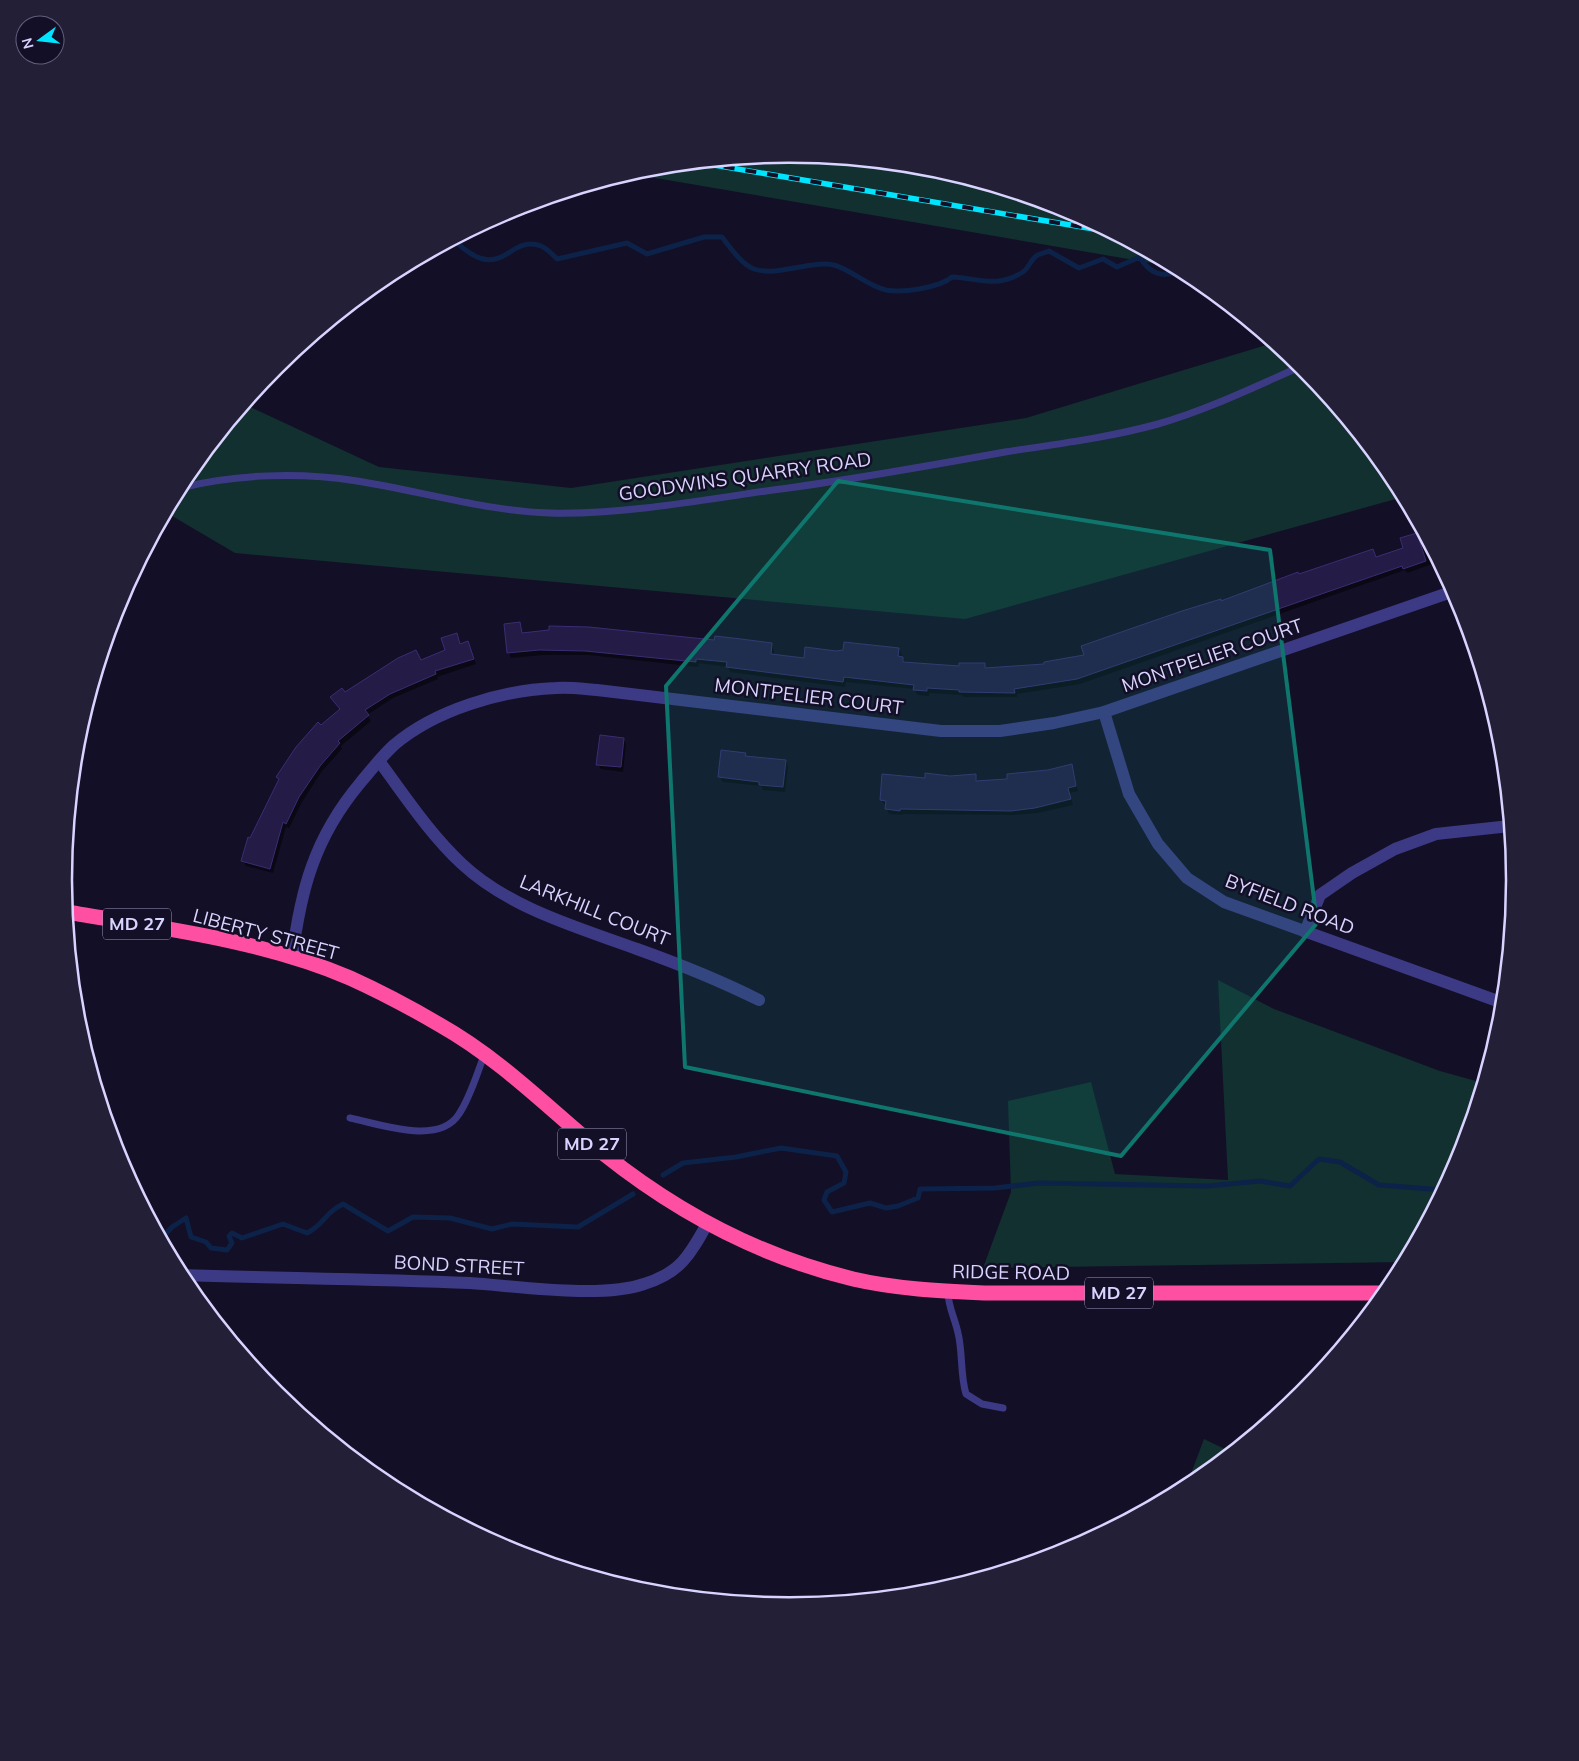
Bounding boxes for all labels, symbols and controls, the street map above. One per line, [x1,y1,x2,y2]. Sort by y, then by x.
north arrow [15,15,65,65]
text: N [17,36,38,51]
street label: GOODWINS QUARRY ROAD [617,446,873,506]
street label: MONTPELIER COURT [1118,613,1306,697]
street label: MONTPELIER COURT [713,673,905,720]
street label: BYFIELD ROAD [1222,868,1358,940]
street label: LARKHILL COURT [516,869,674,951]
street label: LIBERTY STREET [190,903,342,965]
road number: MD 27 [103,909,171,940]
road number: MD 27 [558,1128,626,1160]
street label: BOND STREET [393,1250,525,1280]
street label: RIDGE ROAD [952,1259,1070,1285]
road number: MD 27 [1085,1278,1153,1309]

